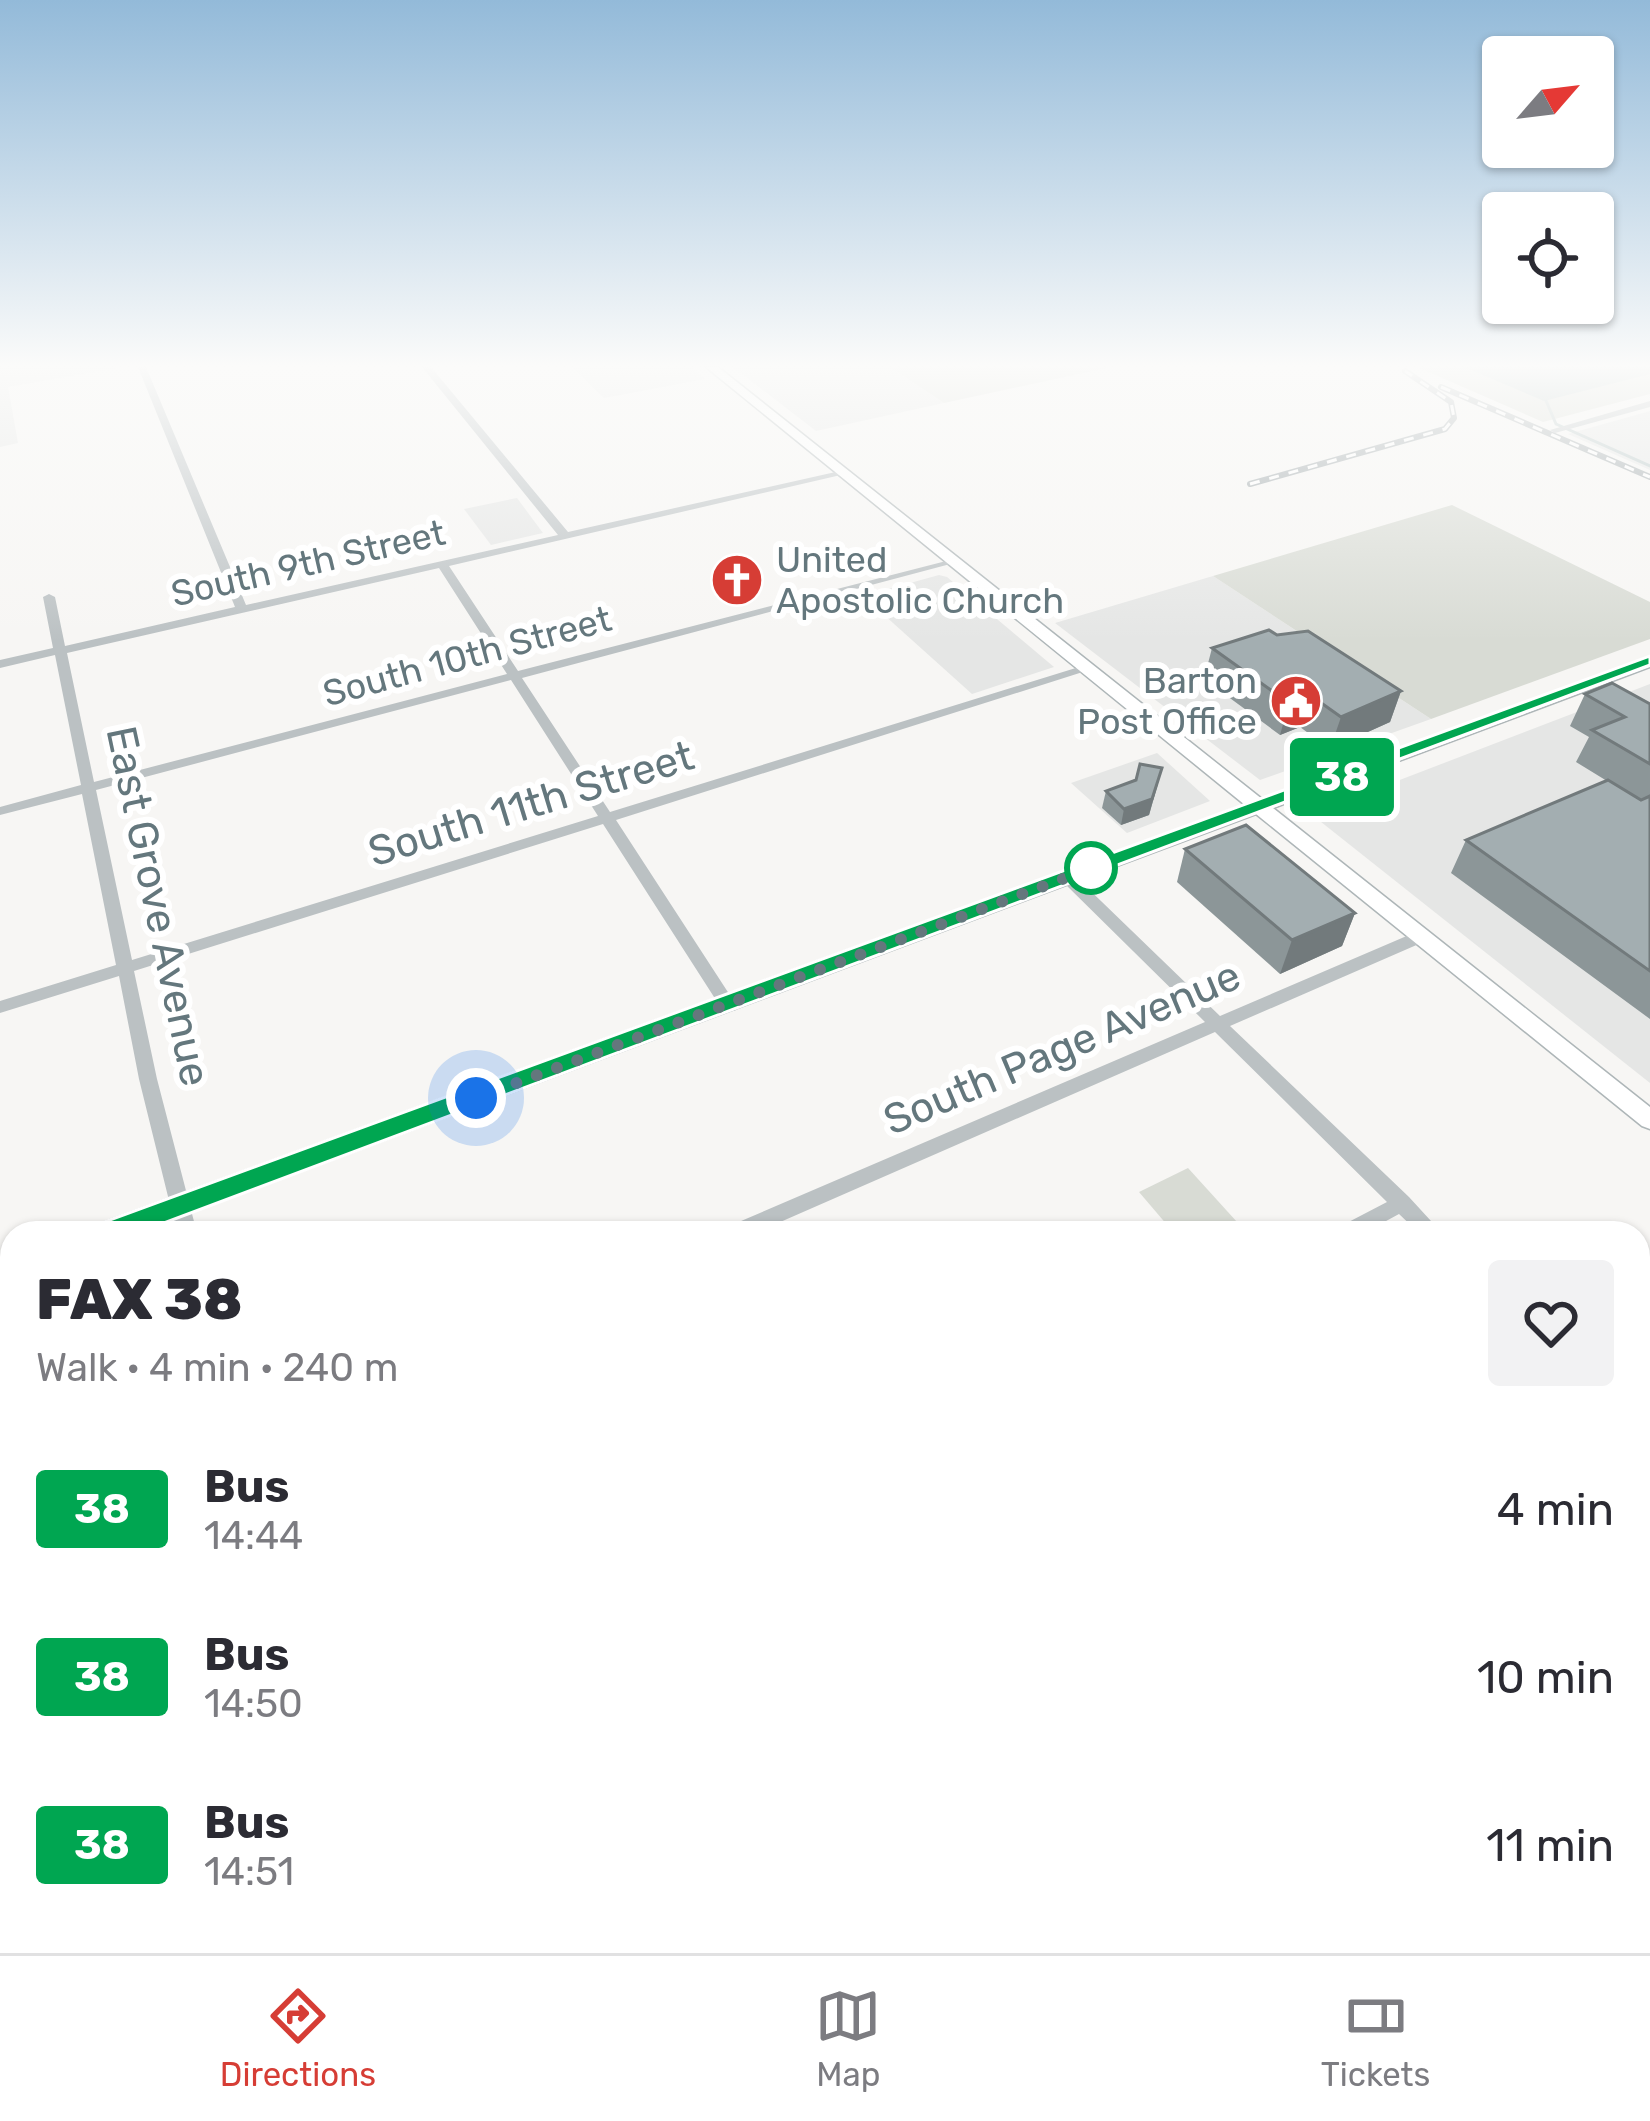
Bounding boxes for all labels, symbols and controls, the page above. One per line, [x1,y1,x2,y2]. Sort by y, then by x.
north arrow [1482,36,1614,168]
map controls [1482,36,1614,324]
button: locate [1482,192,1614,324]
street label: South 9th Street [167,511,449,615]
place label: United Apostolic Church [776,538,1064,622]
church icon: United Apostolic Church [709,552,765,608]
street label: South 10th Street [318,597,616,715]
place label: Barton Post Office [1077,659,1257,743]
public building icon: Barton Post Office [1268,673,1324,729]
street label: East Grove Avenue [95,722,221,1090]
street label: South 11th Street [362,731,700,877]
line badge: 38 [1288,738,1396,816]
text: 38 [1314,752,1370,802]
unlabelled marker [1066,843,1116,893]
street label: South Page Avenue [876,950,1248,1146]
your location [446,1068,506,1128]
button: heart [1488,1260,1614,1386]
text: FAX 38 [36,1266,242,1333]
text: Walk · 4 min · 240 m [36,1345,398,1391]
text: Bus [204,1460,289,1513]
text: 4 min [1497,1483,1614,1536]
text: 38 [74,1484,130,1534]
text: 14:44 [204,1513,303,1559]
text: Bus [204,1628,289,1681]
text: 10 min [1477,1651,1614,1704]
text: 38 [74,1652,130,1702]
text: 14:50 [204,1681,303,1727]
text: Bus [204,1796,289,1849]
text: 11 min [1486,1819,1614,1872]
text: 38 [74,1820,130,1870]
text: 14:51 [204,1849,294,1895]
tab: Directions [220,1983,376,2094]
tab: Map [815,1983,881,2094]
tab: Tickets [1321,1983,1430,2094]

